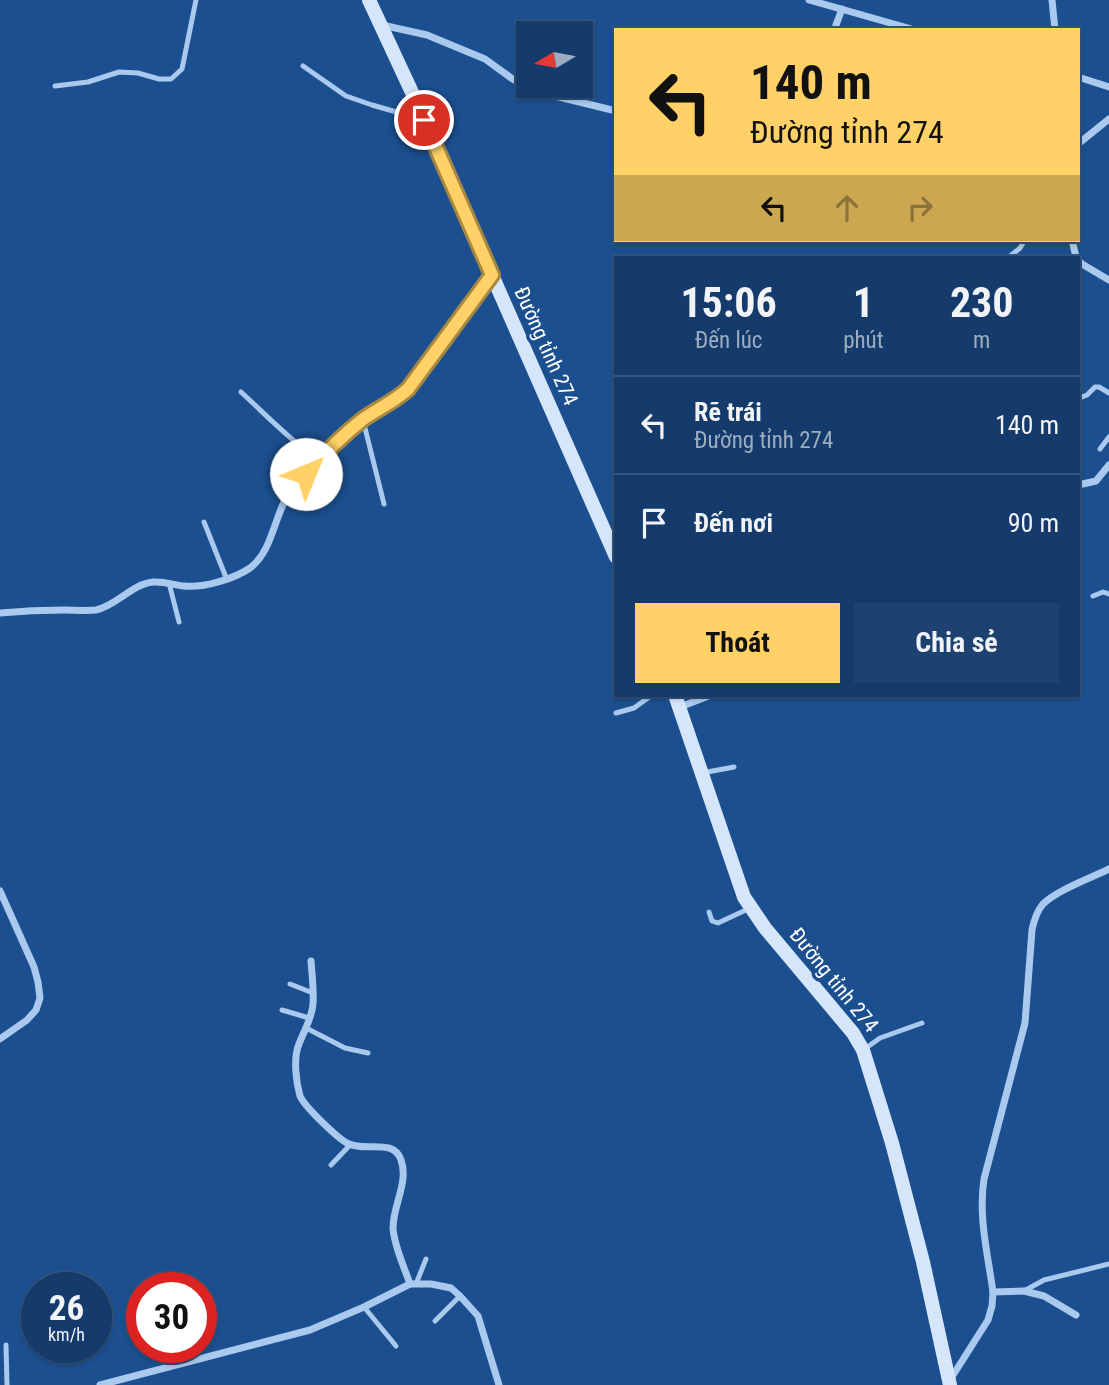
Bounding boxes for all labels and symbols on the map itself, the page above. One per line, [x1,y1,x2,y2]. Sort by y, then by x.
north arrow [516,21,593,98]
pin [394,90,454,150]
street label: Đường tỉnh 274 [509,283,583,409]
position arrow [269,437,343,511]
street label: Đường tỉnh 274 [785,923,883,1037]
speed limit sign: 30 [126,1272,217,1363]

